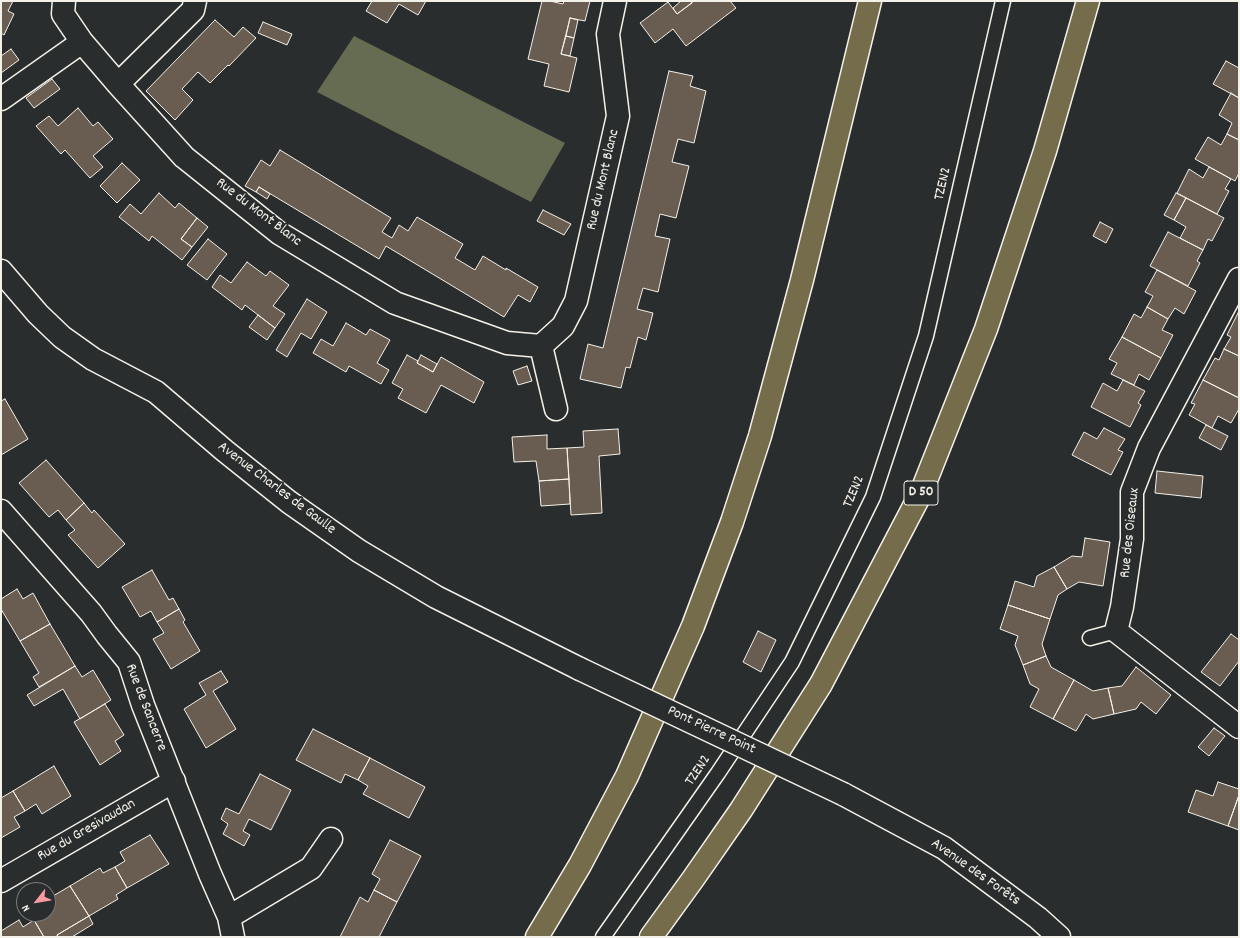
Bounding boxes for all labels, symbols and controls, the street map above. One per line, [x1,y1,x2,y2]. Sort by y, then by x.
street label: Rue du Mont Blanc [584,128,624,232]
street label: TZEN2 [931,166,957,202]
street label: Rue du Mont Blanc [212,175,304,251]
street label: Avenue Charles de Gaulle [213,439,339,539]
street label: TZEN2 [840,473,870,511]
road number: D 50 [904,481,938,505]
street label: Rue des Oiseaux [1117,487,1145,579]
street label: Rue de Sancerre [120,662,170,754]
street label: Pont Pierre Point [664,703,758,759]
street label: TZEN2 [682,752,716,790]
street label: Rue du Gresivaudan [35,796,139,866]
street label: Avenue des Forêts [927,835,1023,911]
north arrow [16,882,56,922]
text: N [18,901,35,914]

